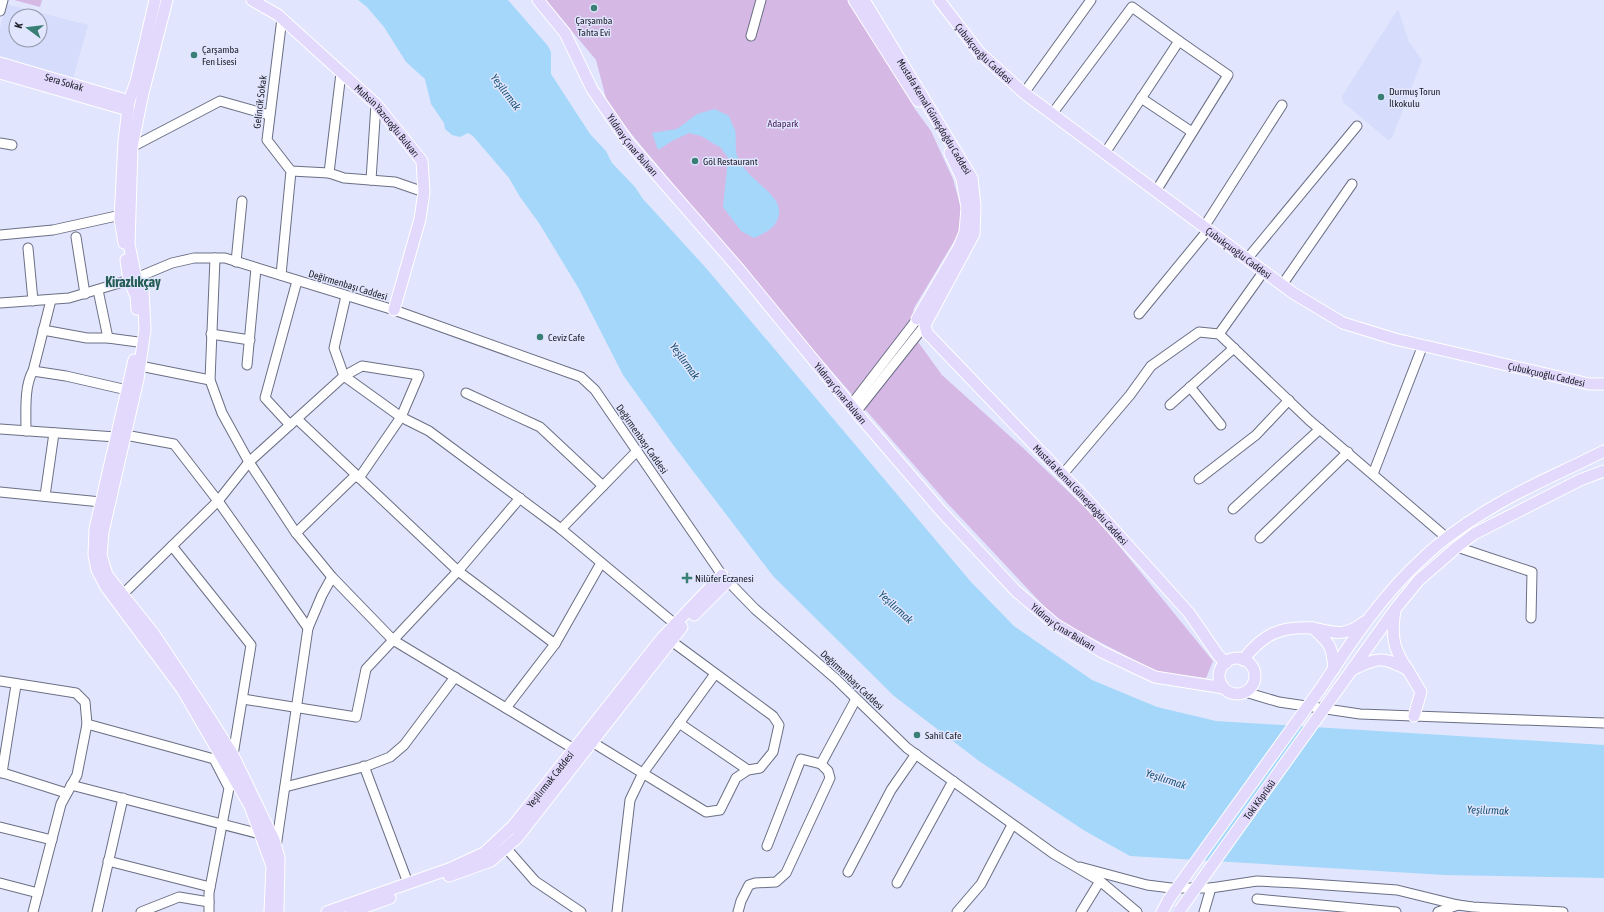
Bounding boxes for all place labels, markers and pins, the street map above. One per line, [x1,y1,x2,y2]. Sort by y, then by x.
marker: Çarşamba Tahta Evi [589,3,599,13]
place label: Çarşamba Tahta Evi [576,15,613,38]
place label: Çarşamba Fen Lisesi [202,44,239,67]
marker: Çarşamba Fen Lisesi [189,50,199,60]
place label: Durmuş Torun İlkokulu [1389,86,1441,109]
marker: Durmuş Torun İlkokulu [1376,92,1386,102]
marker: Göl Restaurant [690,156,700,166]
place label: Göl Restaurant [703,156,758,167]
marker: Ceviz Cafe [535,332,545,342]
place label: Ceviz Cafe [548,332,585,343]
marker: Nilüfer Eczanesi [682,573,692,583]
place label: Nilüfer Eczanesi [695,573,754,584]
marker: Sahil Cafe [912,730,922,740]
place label: Sahil Cafe [925,730,962,741]

